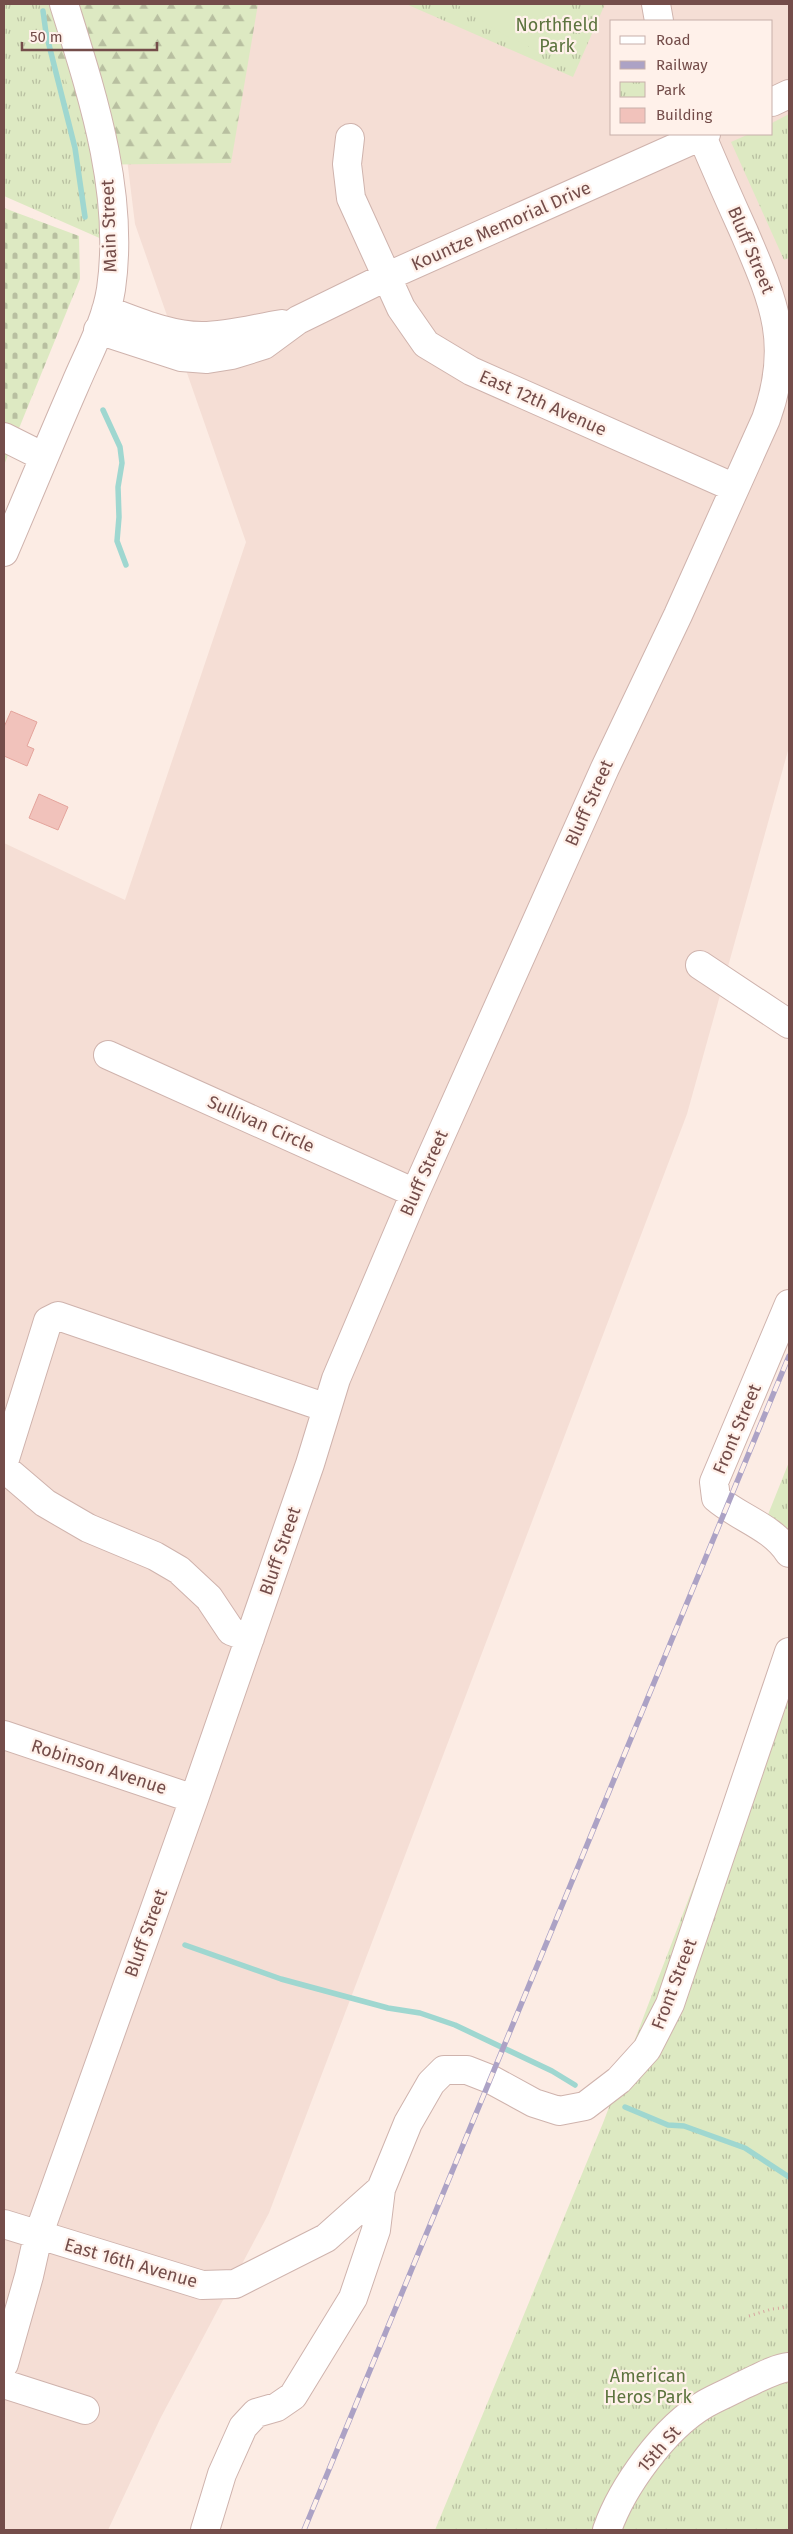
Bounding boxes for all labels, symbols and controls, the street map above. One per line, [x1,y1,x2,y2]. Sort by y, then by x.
park label: Northfield Park [516,14,598,57]
scale bar [22,20,158,52]
legend [610,20,773,135]
text: 50 m [30,28,63,46]
text: Road [656,31,691,49]
text: Railway [656,56,708,74]
text: Park [656,81,686,99]
text: Building [656,106,712,124]
street label: Kountze Memorial Drive [408,176,594,276]
street label: Main Street [96,179,122,273]
street label: Bluff Street [723,203,779,297]
street label: East 12th Avenue [476,365,610,441]
street label: Bluff Street [560,756,618,850]
street label: Sullivan Circle [204,1091,318,1157]
street label: Bluff Street [395,1126,453,1220]
street label: Front Street [708,1380,766,1477]
street label: Bluff Street [255,1503,306,1598]
street label: Robinson Avenue [28,1735,170,1799]
street label: Bluff Street [120,1885,172,1980]
street label: Front Street [647,1935,702,2033]
street label: East 16th Avenue [62,2233,200,2293]
park label: American Heros Park [604,2365,693,2408]
street label: 15th St [633,2421,686,2477]

